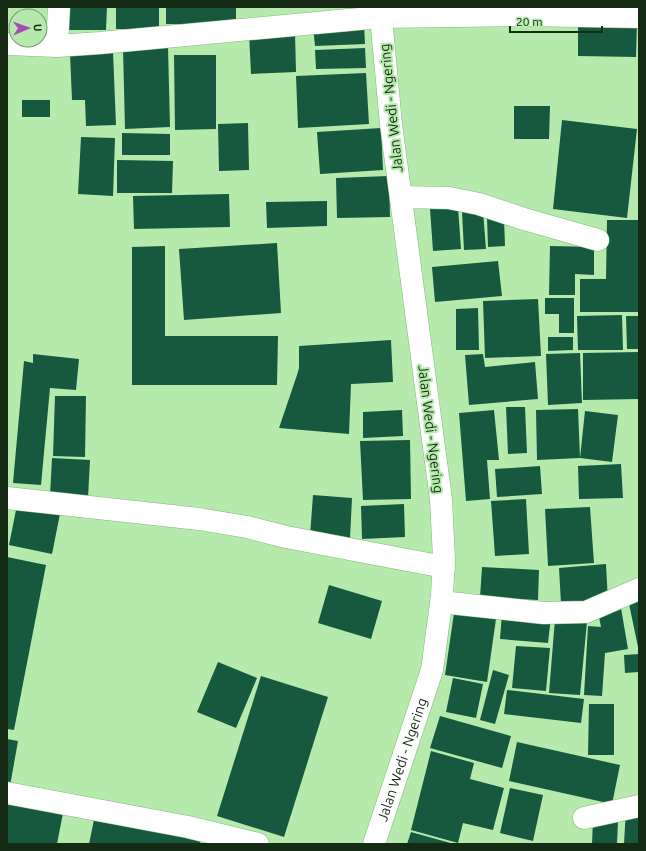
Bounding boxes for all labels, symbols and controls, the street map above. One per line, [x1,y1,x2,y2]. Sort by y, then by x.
north arrow [8,8,48,48]
scale bar [510,8,602,34]
text: 20 m [516,15,543,28]
text: U [32,24,44,32]
street label: Jalan Wedi - Ngering [376,43,406,173]
street label: Jalan Wedi - Ngering [415,364,447,494]
street label: Jalan Wedi - Ngering [374,696,430,823]

